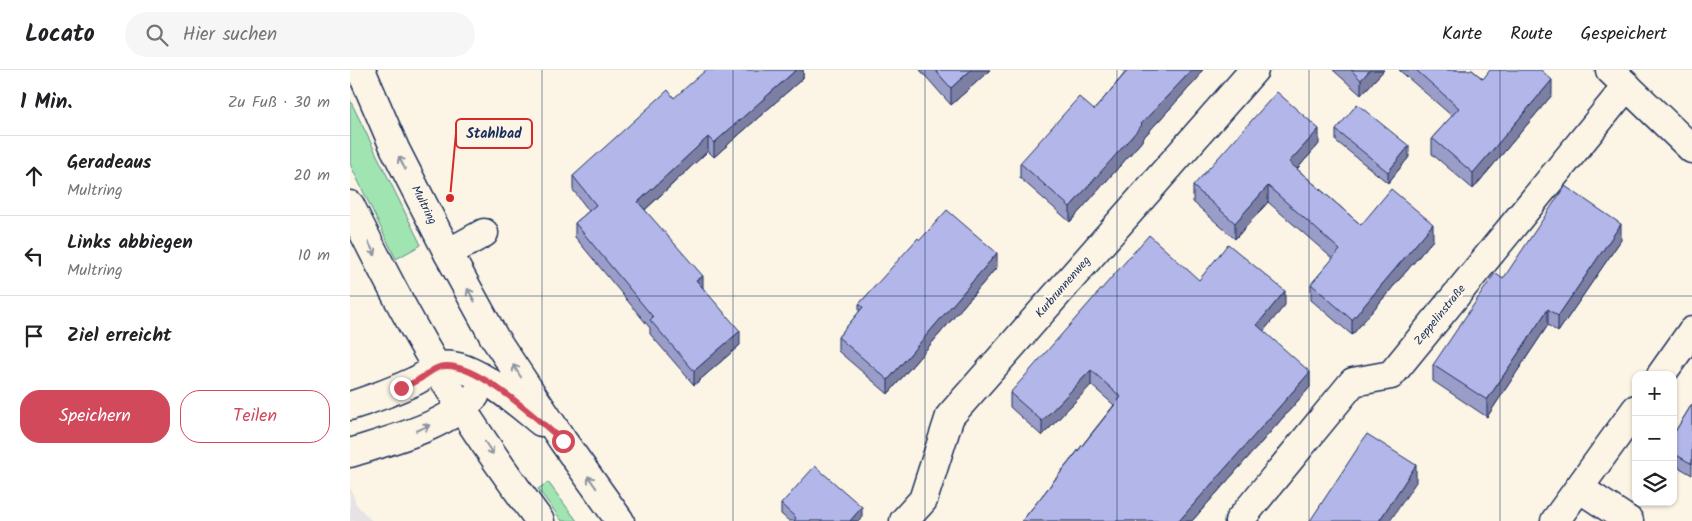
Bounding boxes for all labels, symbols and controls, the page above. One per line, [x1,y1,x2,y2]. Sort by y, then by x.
search box [125,12,475,57]
text: Locato [25,15,95,54]
text: Hier suchen [183,20,277,50]
text: Karte [1442,20,1482,49]
text: Route [1510,20,1553,49]
text: Gespeichert [1581,20,1667,49]
icon: search [143,21,171,49]
text: 1 Min. [20,86,72,119]
text: Zu Fuß · 30 m [228,90,330,115]
callout: Stahlbad [456,119,532,148]
text: Stahlbad [466,123,522,145]
text: Geradeaus [67,148,152,178]
one-way arrow [397,155,407,170]
icon: ahead [20,162,48,190]
text: 20 m [294,163,330,188]
text: Multring [67,178,123,203]
street label: Multring [406,182,442,228]
text: Links abbiegen [67,228,193,258]
one-way arrow [368,241,377,256]
icon: left [20,242,48,270]
text: 10 m [298,243,330,268]
street label: Kurbrunnenweg [1031,252,1096,322]
text: Multring [67,258,123,283]
street label: Zeppelinstraße [1409,280,1471,350]
one-way arrow [466,287,476,302]
text: Ziel erreicht [67,321,172,351]
icon: arrive [20,322,48,350]
one-way arrow [512,364,522,378]
map controls [1632,371,1677,506]
button: + [1632,371,1677,416]
route end [390,377,413,400]
button: Speichern [20,390,170,443]
button: Teilen [180,390,330,443]
button: − [1632,416,1677,461]
one-way arrow [415,422,430,432]
route start [552,430,575,453]
one-way arrow [483,441,494,455]
button: layers [1632,461,1677,506]
one-way arrow [587,475,597,489]

